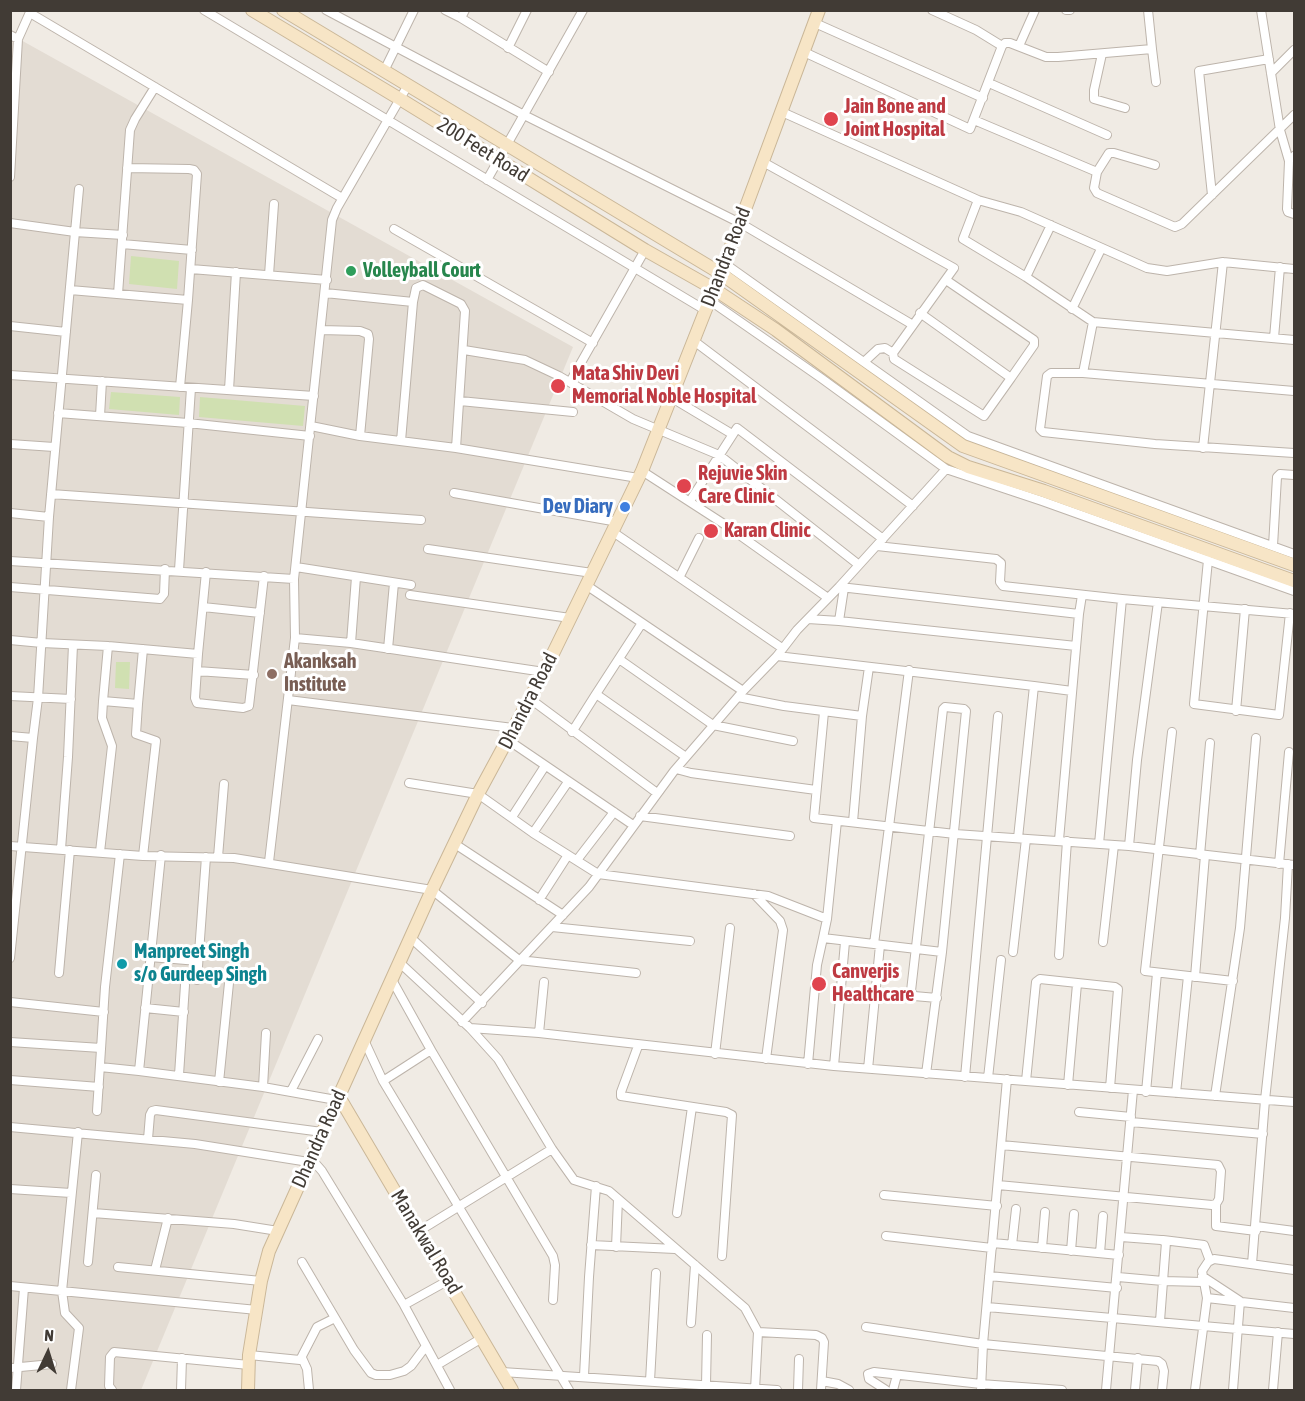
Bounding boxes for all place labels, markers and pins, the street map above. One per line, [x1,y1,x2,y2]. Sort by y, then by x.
place label: Jain Bone and Joint Hospital [844,95,946,142]
marker: Jain Bone and Joint Hospital [822,110,840,128]
place label: Volleyball Court [363,259,481,283]
marker: Volleyball Court [344,264,358,278]
place label: Mata Shiv Devi Memorial Noble Hospital [572,362,756,409]
marker: Mata Shiv Devi Memorial Noble Hospital [549,377,567,395]
place label: Rejuvie Skin Care Clinic [698,462,787,509]
marker: Rejuvie Skin Care Clinic [675,477,693,495]
place label: Dev Diary [543,495,613,519]
marker: Dev Diary [618,500,632,514]
place label: Karan Clinic [724,519,811,543]
marker: Karan Clinic [702,522,720,540]
place label: Akanksah Institute [284,650,356,697]
marker: Akanksah Institute [265,667,279,681]
place label: Manpreet Singh s/o Gurdeep Singh [134,940,267,987]
marker: Manpreet Singh s/o Gurdeep Singh [115,957,129,971]
place label: Canverjis Healthcare [832,960,914,1007]
marker: Canverjis Healthcare [810,975,828,993]

